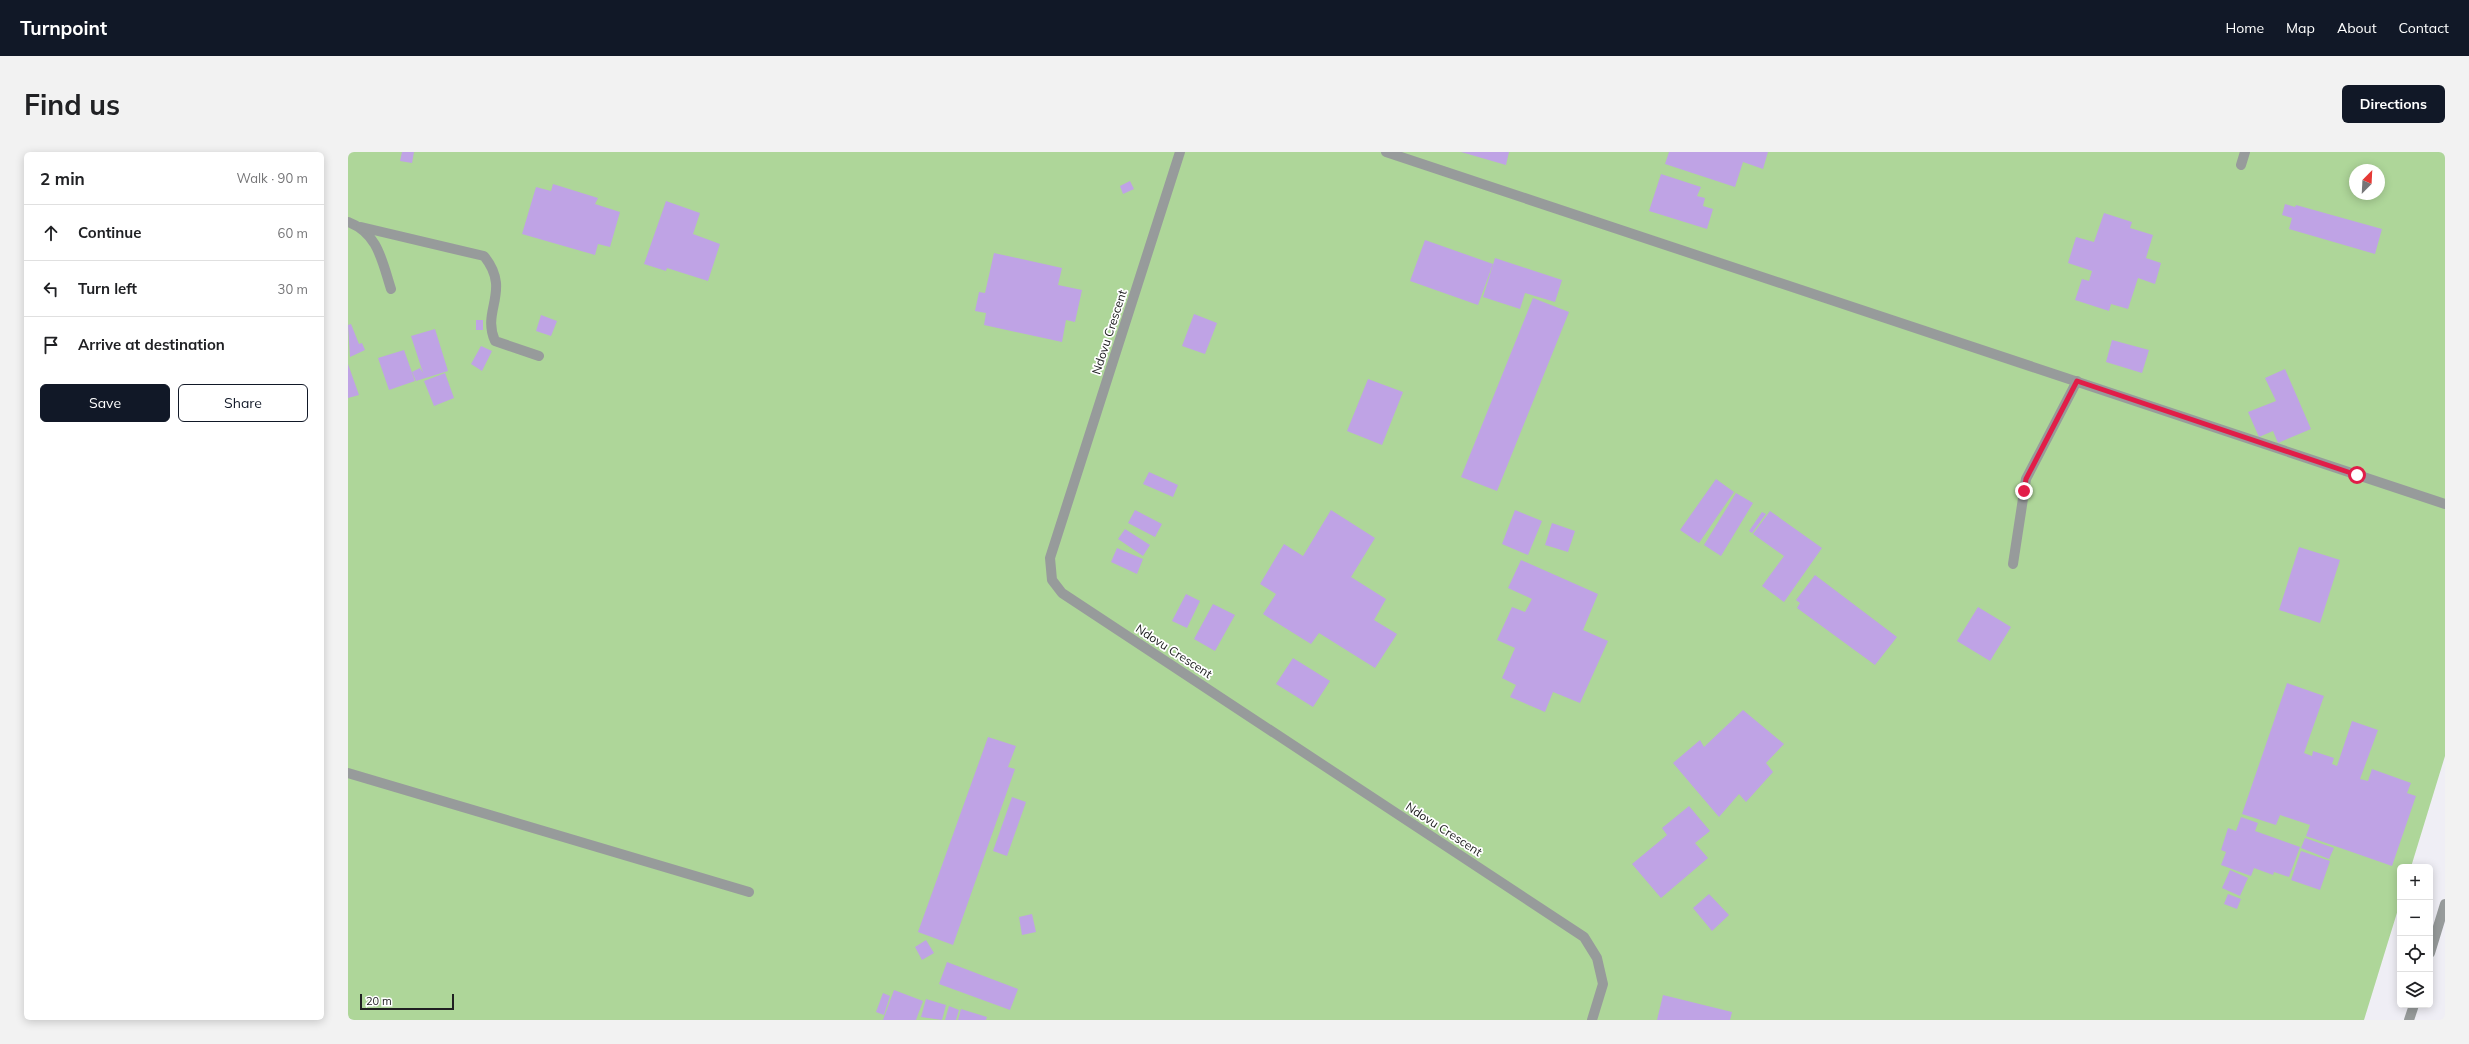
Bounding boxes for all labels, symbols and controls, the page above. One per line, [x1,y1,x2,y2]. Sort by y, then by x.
text: Turnpoint [20,16,107,40]
text: Home [2225,19,2264,37]
text: Map [2286,19,2315,37]
text: About [2337,19,2377,37]
text: Contact [2399,19,2449,37]
button: Directions [2342,85,2445,123]
text: Find us [24,87,120,122]
north arrow [2349,164,2385,200]
text: 2 min [40,168,85,189]
text: Walk · 90 m [237,170,308,186]
icon: ahead [40,222,62,244]
text: Continue [78,223,141,242]
text: 60 m [278,225,308,241]
icon: left [40,278,62,300]
text: Turn left [78,279,137,298]
text: 30 m [278,281,308,297]
street label: Ndovu Crescent [1088,288,1130,376]
icon: arrive [40,334,62,356]
text: Arrive at destination [78,335,225,354]
button: Save [40,384,170,422]
button: Share [178,384,308,422]
route start [2348,466,2366,484]
route end [2015,482,2033,500]
street label: Ndovu Crescent [1133,621,1215,681]
street label: Ndovu Crescent [1403,799,1485,859]
map controls [2397,864,2433,1008]
button: + [2397,864,2433,900]
button: − [2397,900,2433,936]
button: locate [2397,936,2433,972]
button: layers [2397,972,2433,1008]
scale bar [360,992,454,1011]
text: 20 m [366,994,392,1008]

